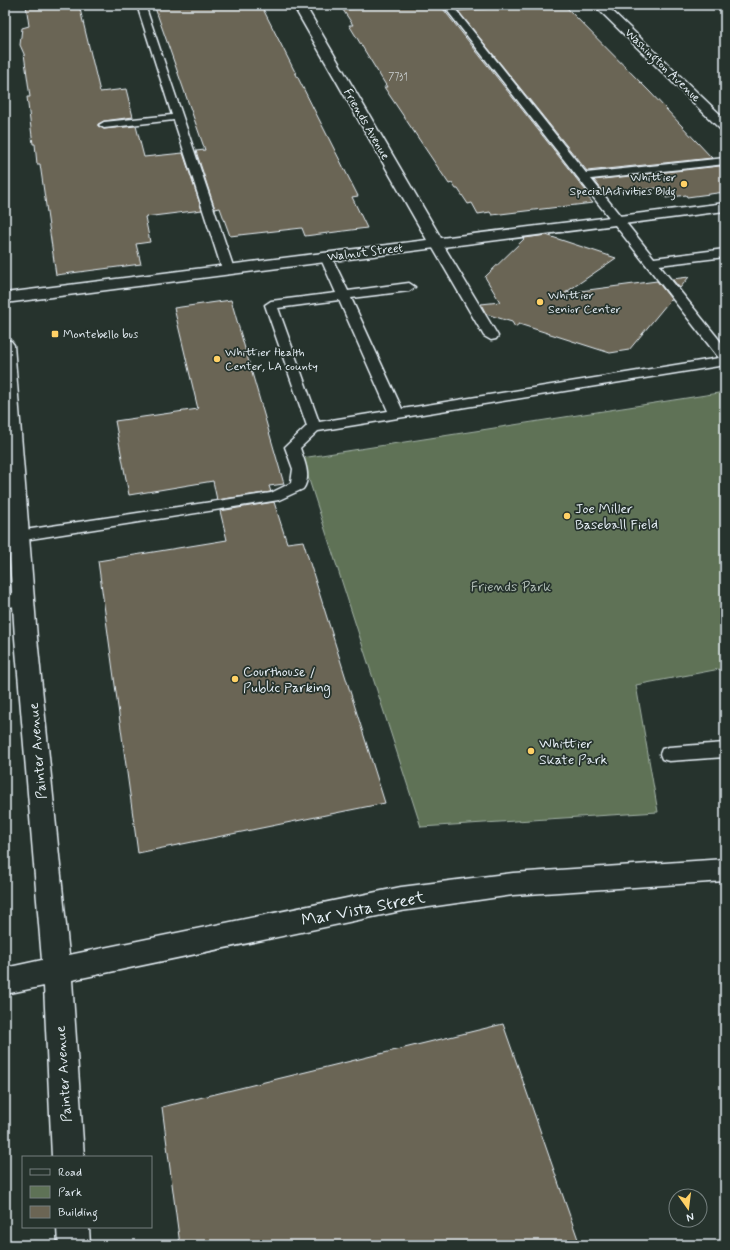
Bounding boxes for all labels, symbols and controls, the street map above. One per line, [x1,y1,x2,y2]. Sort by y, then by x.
street label: Washington Avenue [620,25,704,107]
house number: 7731 [388,71,408,84]
street label: Friends Avenue [339,86,393,163]
place label: Whittier SpecialActivities Bldg [570,170,676,201]
marker: Whittier SpecialActivities Bldg [679,179,689,189]
street label: Walnut Street [326,240,404,266]
place label: Whittier Senior Center [548,288,621,318]
marker: Whittier Senior Center [535,297,545,307]
place label: Montebello bus [63,327,139,343]
marker: Montebello bus [50,329,60,339]
place label: Whittier Health Center, LA county [225,345,318,375]
marker: Whittier Health Center, LA county [212,354,222,364]
place label: Joe Miller Baseball Field [575,500,658,534]
marker: Joe Miller Baseball Field [562,511,572,521]
park label: Friends Park [471,578,551,596]
place label: Courthouse / Public Parking [243,663,331,698]
marker: Courthouse / Public Parking [230,674,240,684]
street label: Painter Avenue [25,702,51,800]
place label: Whittier Skate Park [539,735,608,769]
marker: Whittier Skate Park [526,746,536,756]
street label: Mar Vista Street [299,886,427,932]
street label: Painter Avenue [52,1025,76,1123]
legend [22,1156,152,1228]
text: Road [58,1165,82,1181]
text: Park [58,1185,82,1201]
north arrow [668,1188,708,1228]
text: Building [58,1205,98,1222]
text: N [685,1209,695,1224]

